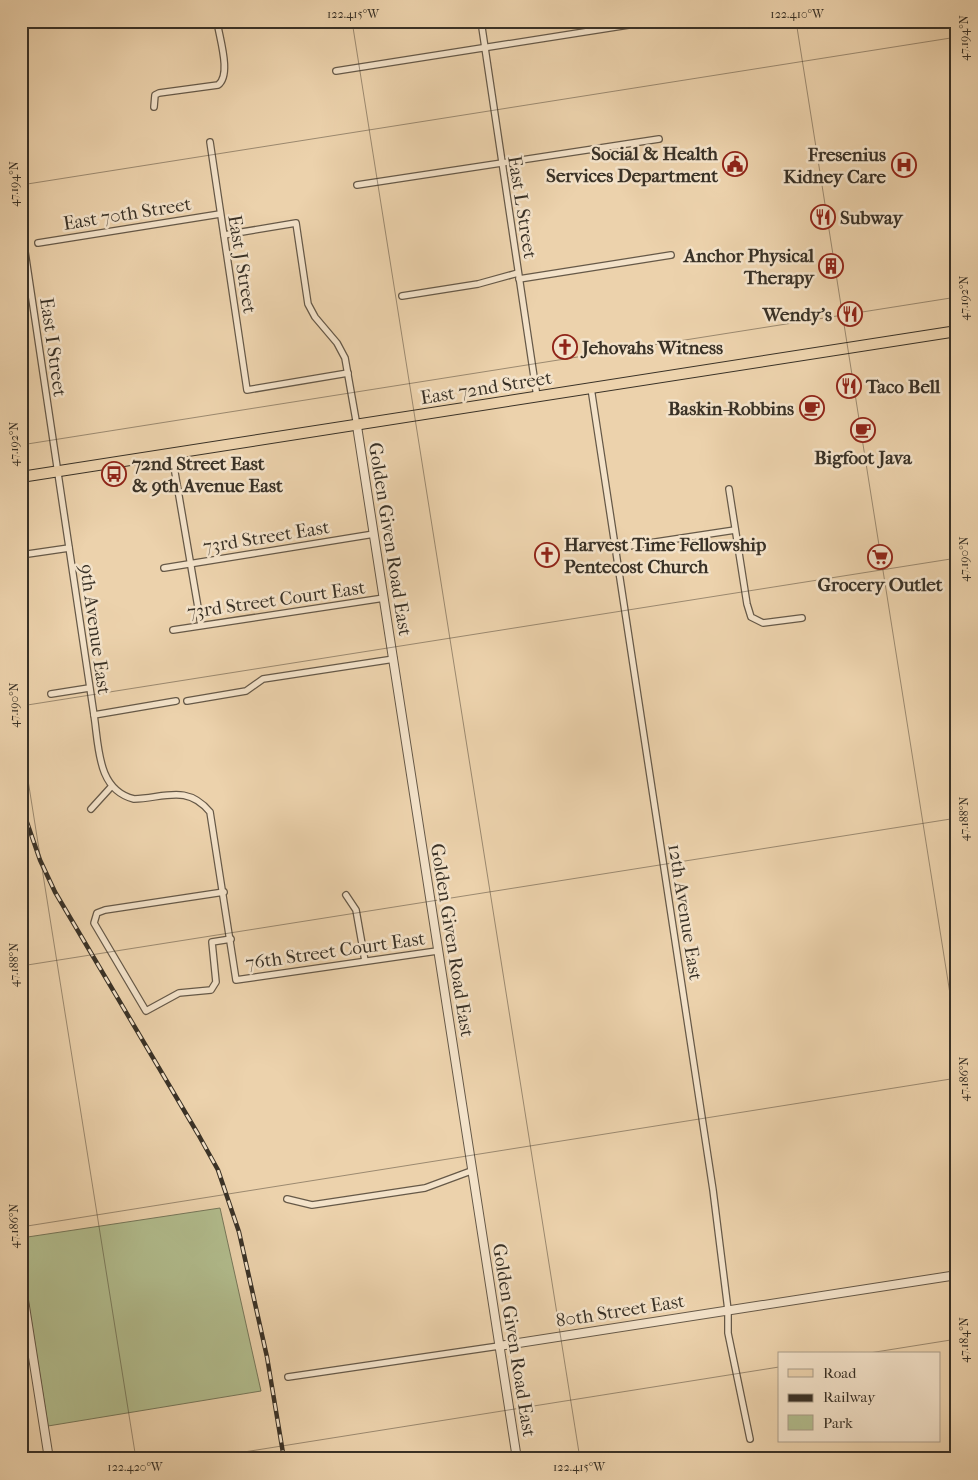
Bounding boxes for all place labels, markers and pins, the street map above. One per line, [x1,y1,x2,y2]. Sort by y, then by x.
place label: Social & Health Services Department [546,143,718,187]
place label: Fresenius Kidney Care [783,144,887,188]
public building icon: Social & Health Services Department [722,151,748,177]
hospital icon: Fresenius Kidney Care [891,152,917,178]
restaurant icon: Subway [810,204,836,230]
place label: Subway [840,207,903,229]
place label: Anchor Physical Therapy [683,245,815,289]
building icon: Anchor Physical Therapy [818,253,844,279]
restaurant icon: Wendy's [837,301,863,327]
place label: Wendy's [762,304,832,326]
church icon: Jehovahs Witness [552,334,578,360]
place label: Jehovahs Witness [580,337,723,359]
restaurant icon: Taco Bell [836,373,862,399]
place label: Taco Bell [865,376,941,398]
cafe icon: Baskin-Robbins [799,395,825,421]
place label: Baskin-Robbins [668,398,794,420]
cafe icon: Bigfoot Java [850,417,876,443]
place label: Bigfoot Java [814,447,913,469]
place label: 72nd Street East & 9th Avenue East [131,453,283,497]
bus stop icon: 72nd Street East & 9th Avenue East [101,461,127,487]
place label: Harvest Time Fellowship Pentecost Church [564,534,766,578]
church icon: Harvest Time Fellowship Pentecost Church [534,542,560,568]
supermarket icon: Grocery Outlet [867,544,893,570]
place label: Grocery Outlet [818,574,943,596]

